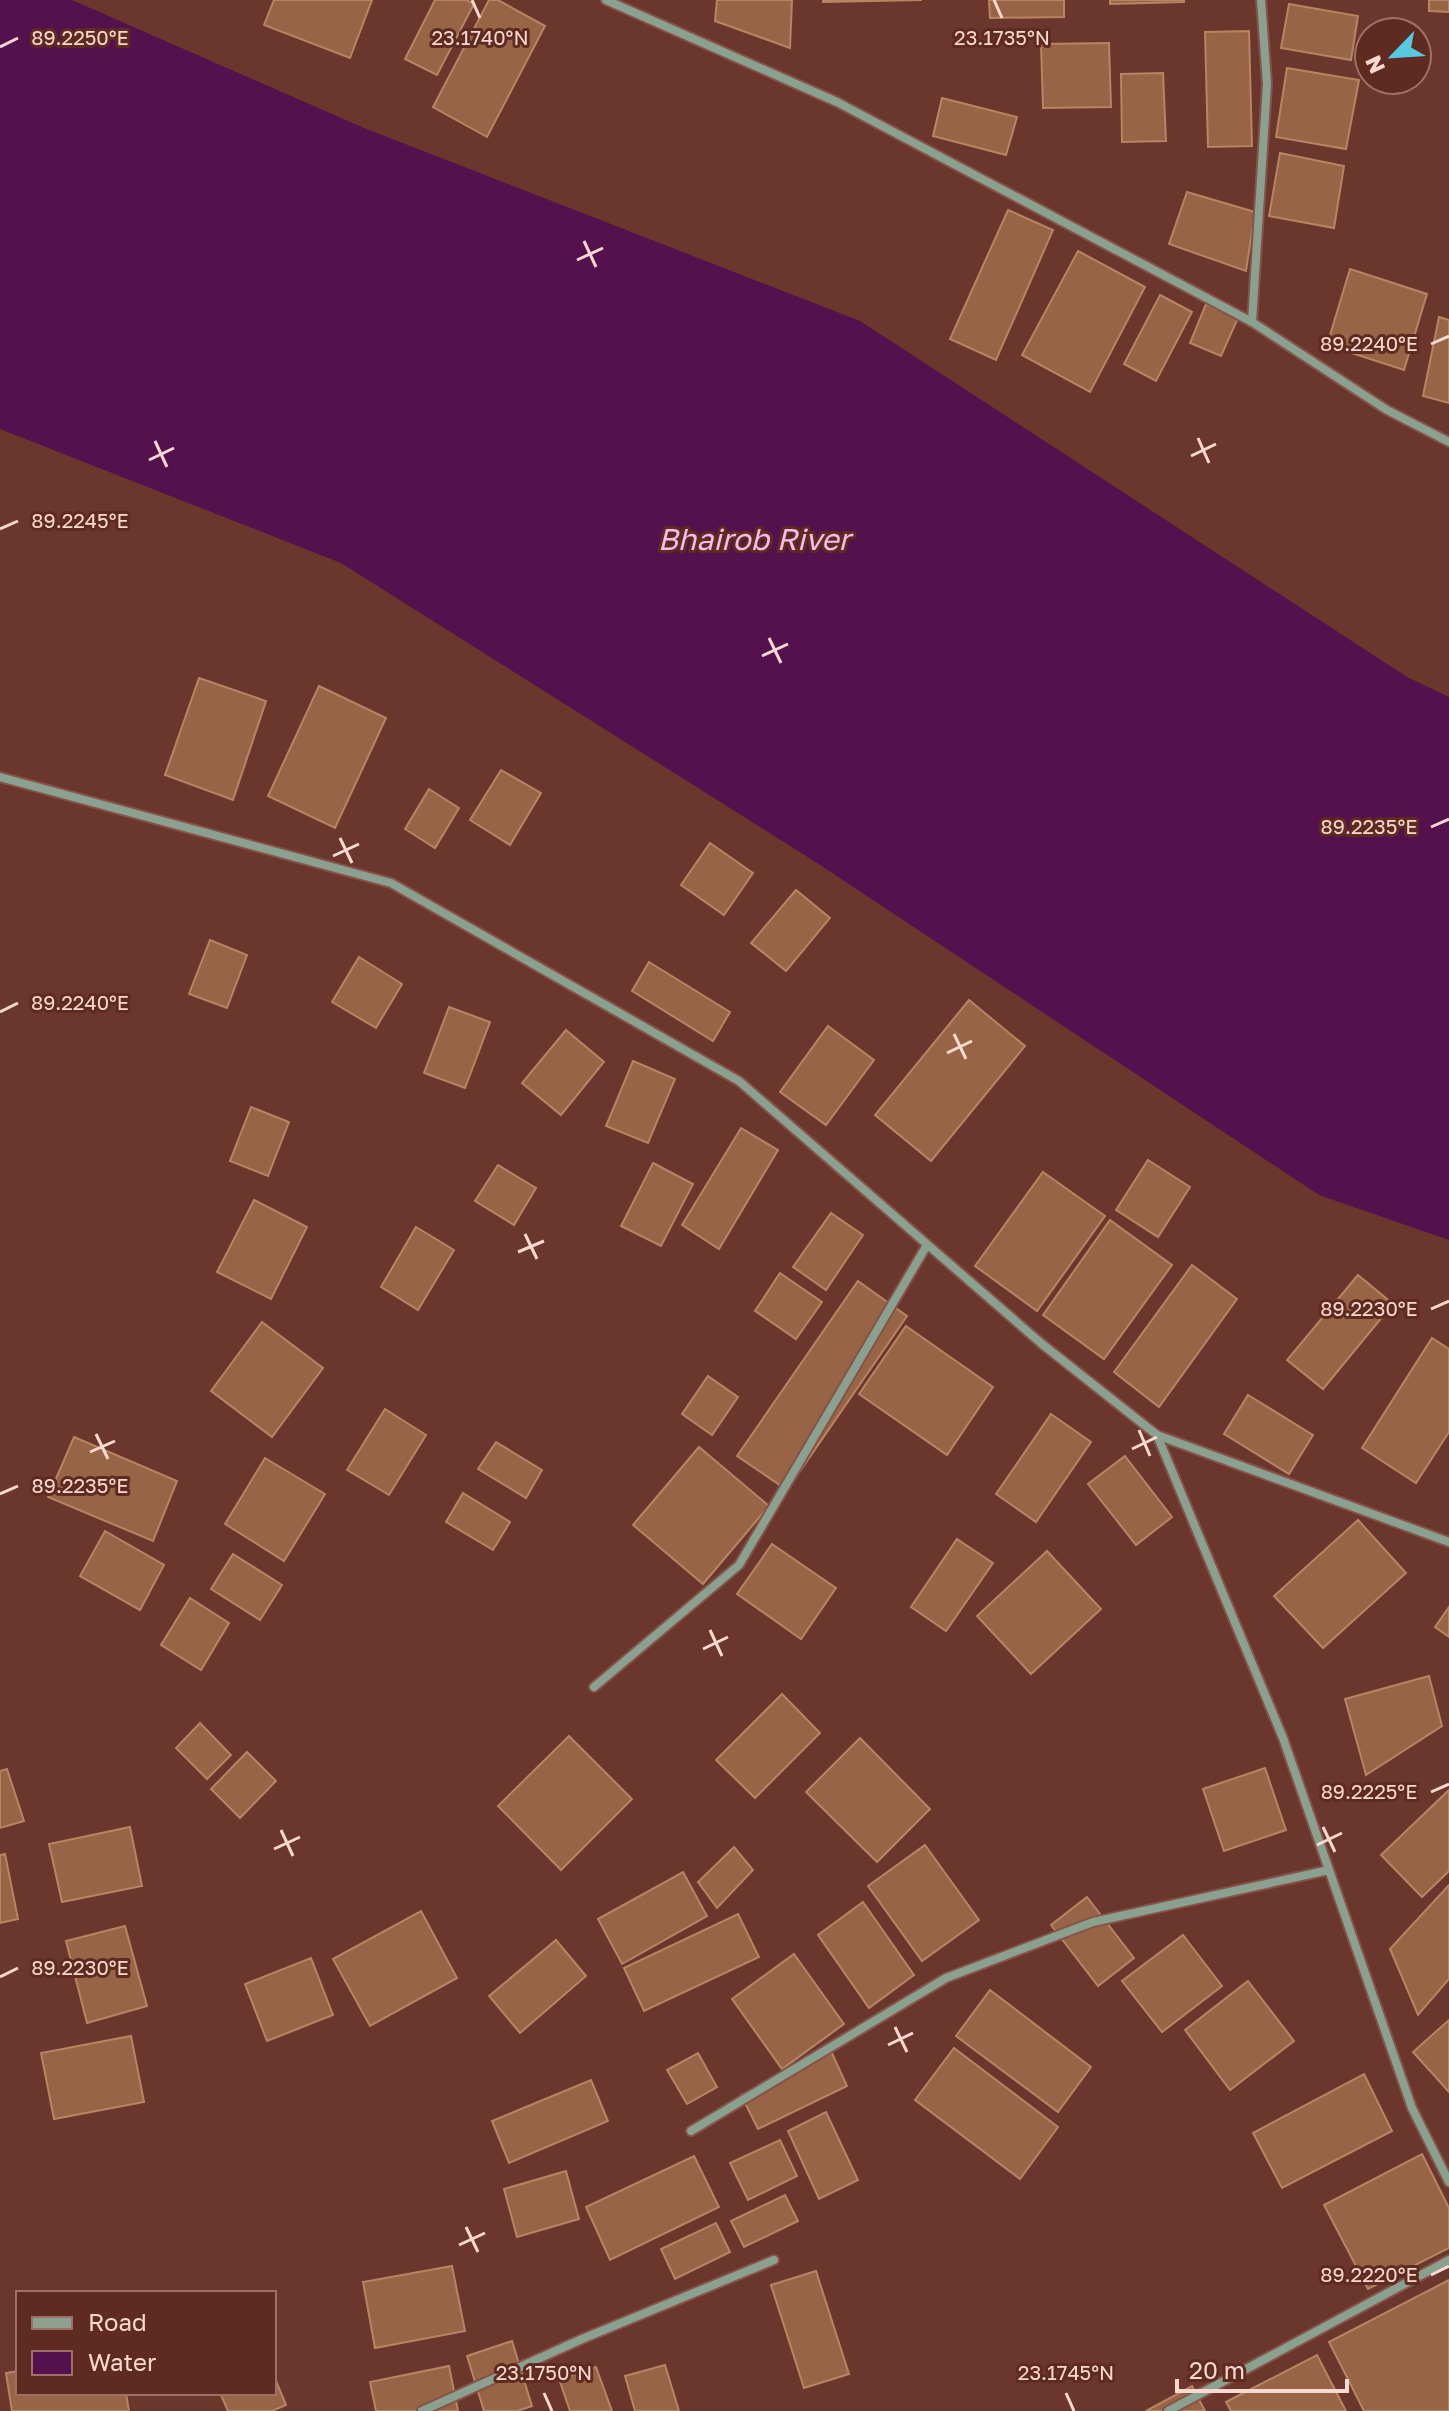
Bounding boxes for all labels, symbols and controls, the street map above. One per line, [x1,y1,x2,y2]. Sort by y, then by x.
north arrow [1353,16,1433,96]
text: 89.2250°E [31,25,129,49]
text: 23.1740°N [431,25,529,49]
text: 23.1735°N [954,25,1050,49]
text: N [1359,51,1390,78]
text: 89.2240°E [1320,331,1418,355]
text: 89.2245°E [31,508,129,532]
water label: Bhairob River [658,521,855,557]
text: 89.2235°E [1321,814,1417,838]
text: 89.2240°E [31,990,129,1014]
text: 89.2230°E [1320,1296,1418,1320]
text: 89.2235°E [32,1473,128,1497]
text: 89.2225°E [1321,1779,1417,1803]
text: 89.2230°E [31,1955,129,1979]
text: 89.2220°E [1320,2262,1418,2286]
legend [16,2291,276,2395]
text: Road [88,2307,147,2336]
scale bar [1177,2343,1347,2393]
text: Water [88,2347,156,2376]
text: 20 m [1189,2355,1245,2384]
text: 23.1750°N [496,2360,592,2384]
text: 23.1745°N [1018,2360,1114,2384]

